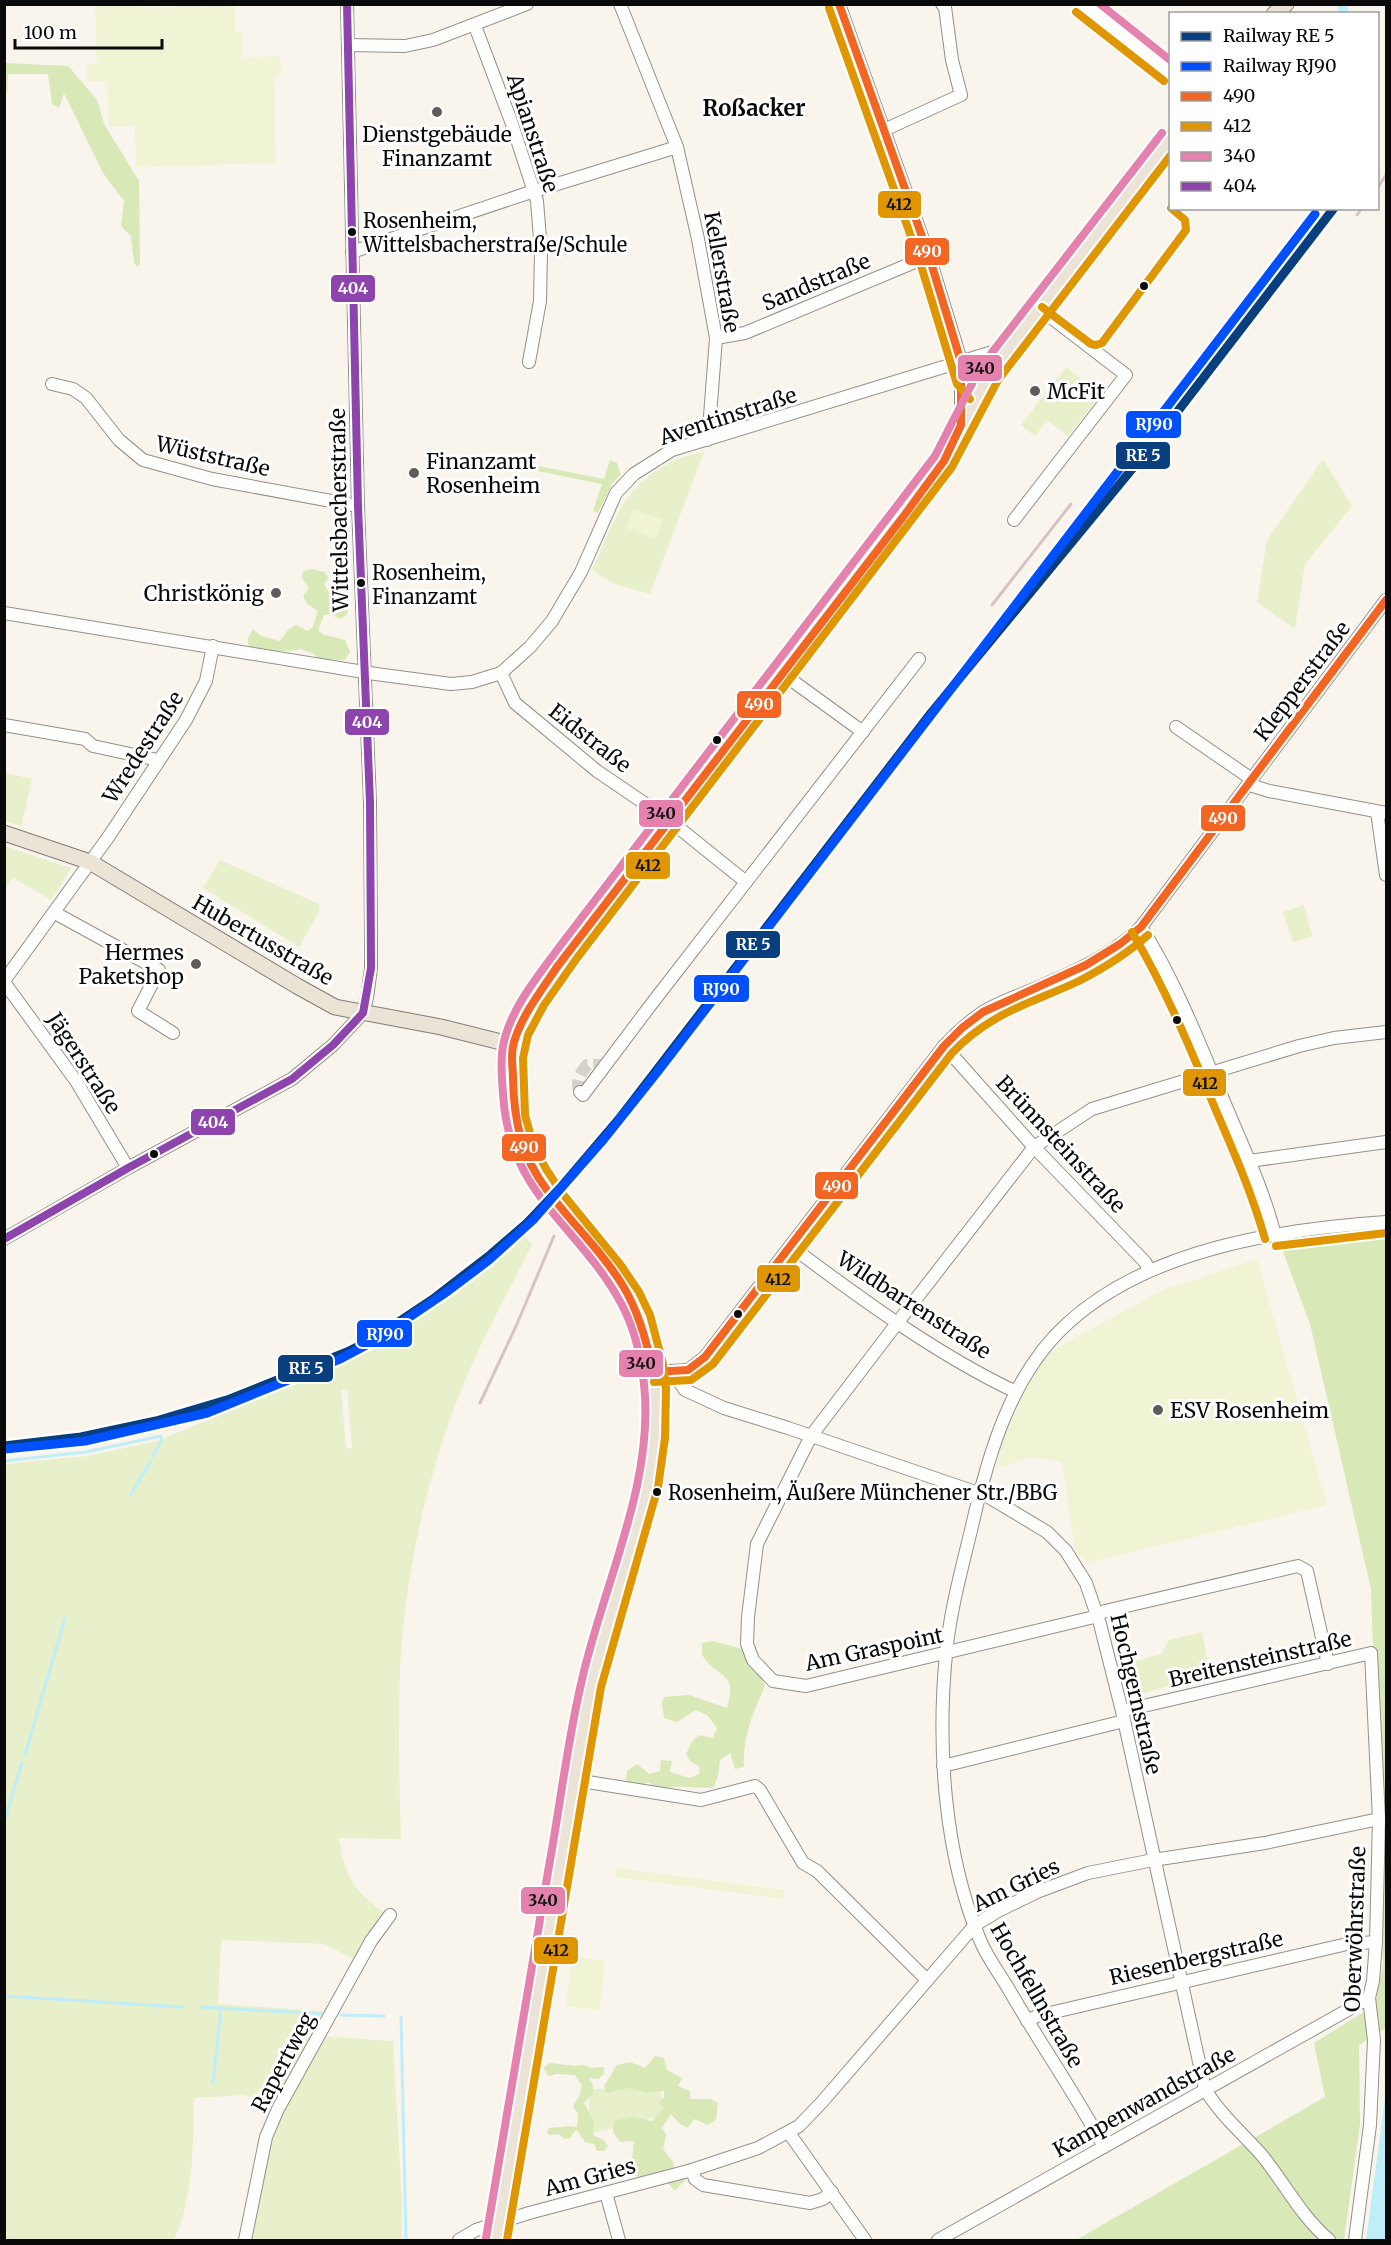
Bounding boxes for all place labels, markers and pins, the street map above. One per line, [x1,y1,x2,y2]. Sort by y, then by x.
marker: Dienstgebäude Finanzamt [430,105,444,119]
place label: Dienstgebäude Finanzamt [362,121,512,172]
place label: Rosenheim, Wittelsbacherstraße/Schule [362,208,627,257]
marker: Rosenheim, Wittelsbacherstraße/Schule [346,226,358,238]
unlabelled marker [1138,280,1150,292]
place label: McFit [1047,378,1105,405]
marker: McFit [1028,384,1042,398]
place label: Finanzamt Rosenheim [426,448,540,499]
marker: Finanzamt Rosenheim [407,466,421,480]
place label: Rosenheim, Finanzamt [372,560,486,609]
marker: Rosenheim, Finanzamt [355,577,367,589]
place label: Christkönig [144,580,264,607]
marker: Christkönig [269,586,283,600]
unlabelled marker [711,734,723,746]
place label: Hermes Paketshop [78,939,184,990]
marker: Hermes Paketshop [189,957,203,971]
unlabelled marker [1171,1014,1183,1026]
unlabelled marker [148,1148,160,1160]
unlabelled marker [732,1308,744,1320]
place label: ESV Rosenheim [1170,1397,1329,1424]
marker: ESV Rosenheim [1151,1403,1165,1417]
place label: Rosenheim, Äußere Münchener Str./BBG [668,1480,1058,1505]
marker: Rosenheim, Äußere Münchener Str./BBG [651,1486,663,1498]

